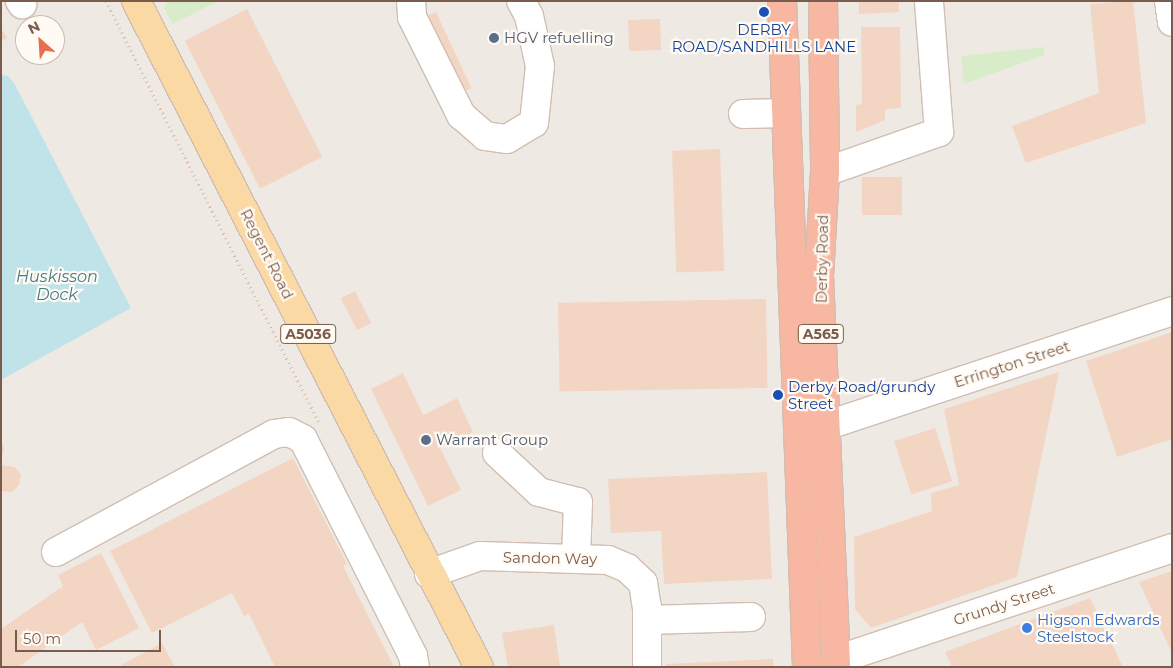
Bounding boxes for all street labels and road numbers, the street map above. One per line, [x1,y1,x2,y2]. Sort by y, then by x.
street label: Regent Road [237,206,297,302]
street label: Derby Road [812,215,832,303]
road number: A5036 [279,322,337,346]
road number: A565 [797,322,845,346]
street label: Errington Street [952,337,1072,391]
street label: Sandon Way [503,548,597,568]
street label: Grundy Street [951,579,1057,629]

